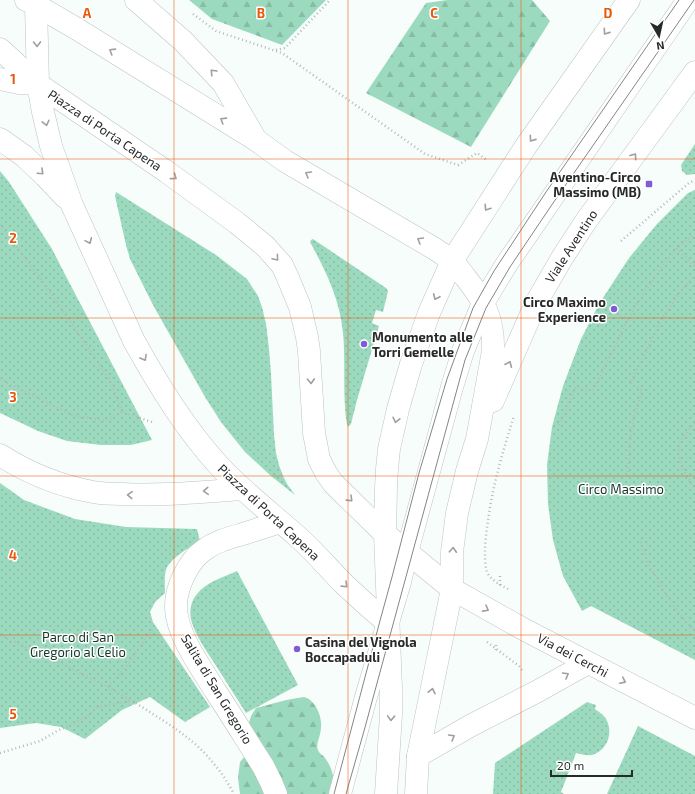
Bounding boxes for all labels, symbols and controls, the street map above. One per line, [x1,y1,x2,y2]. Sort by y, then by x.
text: A [83,5,92,21]
text: B [257,5,265,21]
text: C [430,5,438,21]
text: D [604,5,613,21]
north arrow [639,16,679,56]
one-way arrow [603,28,611,35]
text: N [656,39,666,53]
one-way arrow [33,41,41,47]
one-way arrow [109,49,116,56]
one-way arrow [210,69,218,77]
text: 1 [10,71,16,87]
street label: Piazza di Porta Capena [45,86,165,174]
one-way arrow [220,117,227,124]
one-way arrow [41,119,49,126]
one-way arrow [530,134,537,141]
one-way arrow [629,153,636,160]
one-way arrow [36,167,44,175]
place label: Aventino-Circo Massimo (MB) [550,169,641,200]
one-way arrow [305,171,312,178]
one-way arrow [170,172,177,180]
marker: Aventino-Circo Massimo (MB) [644,179,654,189]
one-way arrow [484,204,491,211]
street label: Viale Aventino [541,206,601,286]
text: 2 [9,230,17,246]
one-way arrow [84,237,92,244]
one-way arrow [417,237,424,244]
one-way arrow [271,253,278,261]
one-way arrow [433,292,441,300]
place label: Circo Maximo Experience [523,294,606,325]
marker: Circo Maximo Experience [609,304,619,314]
place label: Monumento alle Torri Gemelle [372,329,473,360]
marker: Monumento alle Torri Gemelle [359,339,369,349]
one-way arrow [139,354,146,361]
one-way arrow [504,361,512,369]
one-way arrow [307,378,315,384]
text: 3 [9,389,17,405]
one-way arrow [392,416,401,423]
street label: Piazza di Porta Capena [215,461,323,563]
park label: Circo Massimo [578,481,664,497]
one-way arrow [203,487,209,496]
one-way arrow [127,490,133,499]
one-way arrow [345,494,353,502]
text: 4 [9,547,17,563]
one-way arrow [448,547,457,553]
one-way arrow [340,580,348,588]
one-way arrow [481,604,489,611]
park label: Parco di San Gregorio al Celio [30,629,126,660]
street label: Via dei Cerchi [535,630,611,680]
street label: Salita di San Gregorio [178,631,256,747]
place label: Casina del Vignola Boccapaduli [305,634,417,665]
marker: Casina del Vignola Boccapaduli [292,644,302,654]
one-way arrow [562,673,569,680]
one-way arrow [618,676,626,683]
one-way arrow [427,688,435,694]
text: 5 [9,706,17,722]
one-way arrow [386,715,395,721]
one-way arrow [448,734,455,741]
scale bar [551,752,632,778]
text: 20 m [557,758,584,772]

